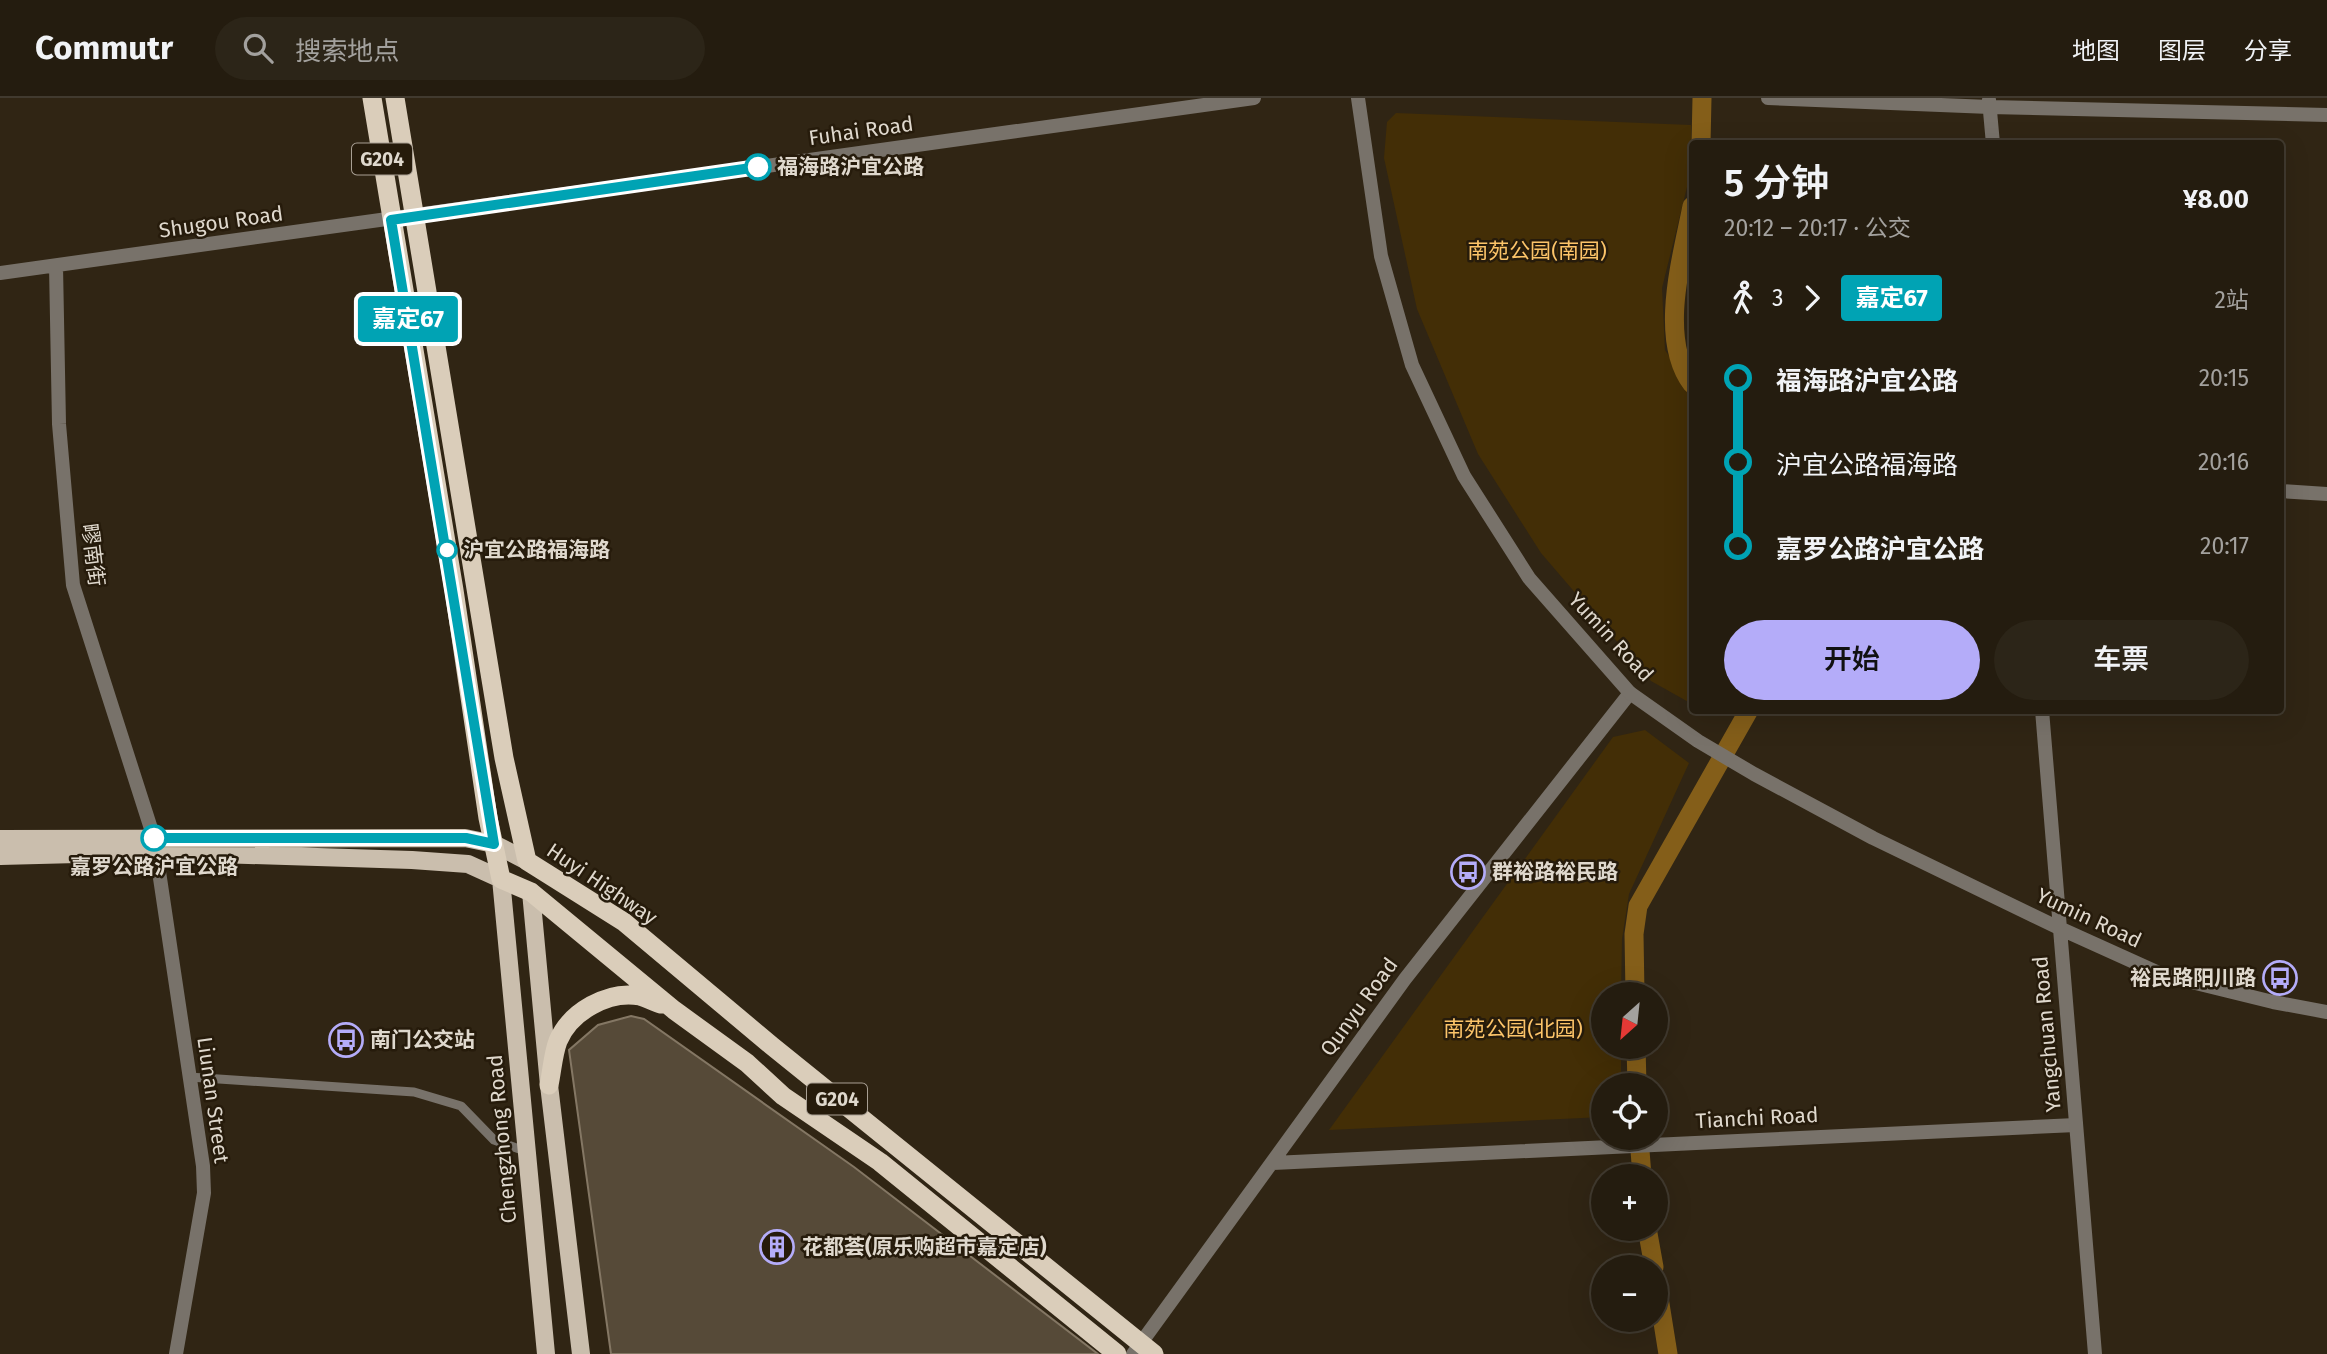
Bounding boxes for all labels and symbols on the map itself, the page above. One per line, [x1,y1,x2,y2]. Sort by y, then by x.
street label: Fuhai Road [807,111,915,151]
road number: G204 [352,143,412,174]
marker: 福海路沪宜公路 [745,154,771,180]
place label: 福海路沪宜公路 [777,154,924,180]
street label: Shugou Road [157,200,285,244]
park label: 南苑公园(南园) [1467,238,1607,264]
line badge: 嘉定67 [359,296,457,342]
street label: 疁南街 [76,522,110,588]
place label: 沪宜公路福海路 [463,537,610,563]
marker: 沪宜公路福海路 [437,540,457,560]
street label: Yumin Road [1563,587,1659,687]
marker: 嘉罗公路沪宜公路 [141,825,167,851]
street label: Huyi Highway [542,837,663,931]
bus stop icon: 群裕路裕民路 [1449,853,1487,891]
place label: 嘉罗公路沪宜公路 [70,854,238,880]
place label: 群裕路裕民路 [1492,859,1618,885]
street label: Yumin Road [2032,882,2146,954]
street label: Qunyu Road [1315,953,1403,1061]
street label: Yangchuan Road [2027,955,2067,1113]
bus stop icon: 裕民路阳川路 [2261,959,2299,997]
place label: 裕民路阳川路 [2130,965,2256,991]
north arrow [1591,982,1668,1059]
park label: 南苑公园(北园) [1443,1016,1583,1042]
bus stop icon: 南门公交站 [327,1021,365,1059]
place label: 南门公交站 [370,1027,475,1053]
street label: Liunan Street [191,1035,235,1165]
street label: Chengzhong Road [482,1053,522,1225]
road number: G204 [807,1084,867,1114]
street label: Tianchi Road [1695,1102,1819,1134]
building icon: 花都荟(原乐购超市嘉定店) [758,1228,796,1266]
place label: 花都荟(原乐购超市嘉定店) [802,1234,1047,1260]

